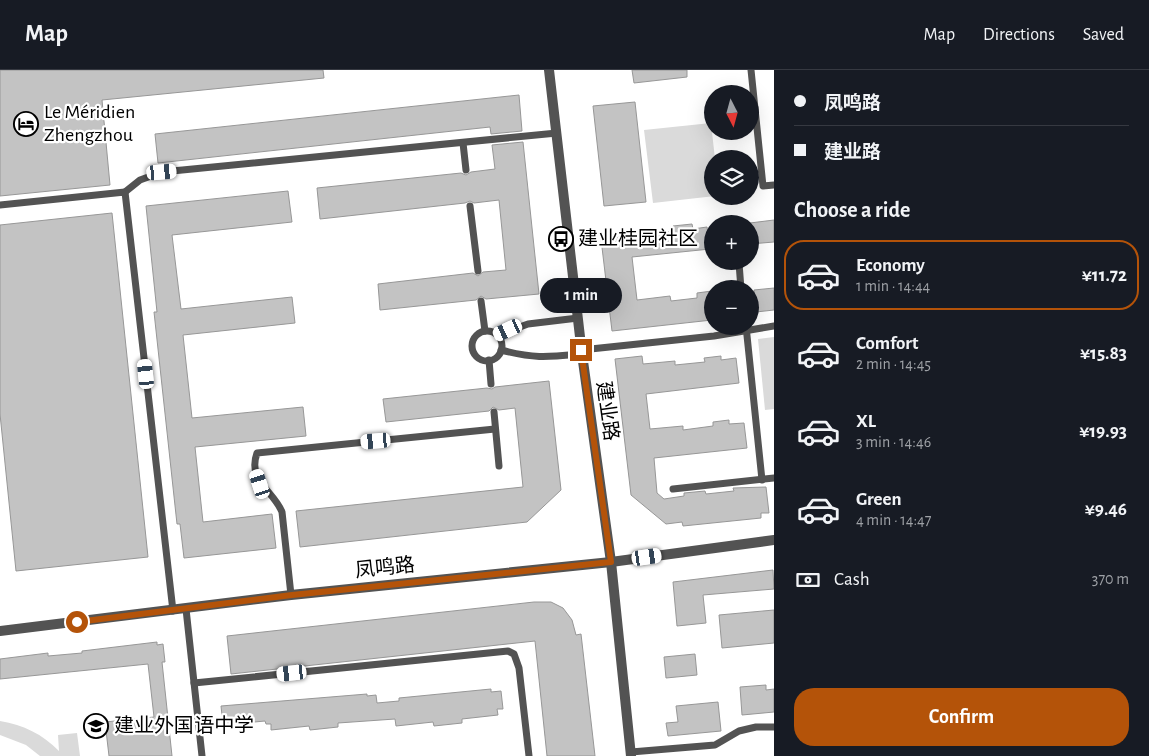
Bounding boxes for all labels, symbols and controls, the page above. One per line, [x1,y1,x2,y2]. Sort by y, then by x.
text: Map [25,22,68,46]
text: Map [924,26,955,44]
text: Directions [983,26,1055,44]
text: Saved [1083,26,1124,44]
north arrow [704,85,759,140]
map controls [704,85,759,335]
text: 凤鸣路 [824,94,881,113]
place label: Le Méridien Zhengzhou [44,102,135,145]
hotel icon: Le Méridien Zhengzhou [13,111,39,137]
text: 建业路 [824,143,881,162]
button: layers [704,150,759,205]
car [146,163,177,181]
text: Choose a ride [794,199,910,221]
button: + [704,215,759,270]
bus stop icon: 建业桂园社区 [548,226,574,252]
place label: 建业桂园社区 [578,228,698,249]
icon: car [796,253,841,298]
text: Economy [856,256,925,275]
text: ¥11.72 [1082,266,1127,285]
callout: 1 min [540,278,622,312]
text: 1 min · 14:44 [856,278,930,294]
button: − [704,280,759,335]
text: 1 min [564,287,598,303]
car [491,317,524,343]
icon: car [796,331,841,376]
text: Comfort [856,334,918,353]
route end [570,339,592,361]
text: ¥15.83 [1080,344,1127,363]
text: 2 min · 14:45 [856,356,931,372]
car [136,358,155,390]
street label: 建业路 [593,380,622,442]
icon: car [796,409,841,454]
text: XL [856,412,876,431]
text: ¥19.93 [1079,422,1127,441]
car [360,432,391,450]
text: 3 min · 14:46 [856,434,931,450]
car [248,467,271,501]
icon: car [796,487,841,532]
text: Green [856,490,902,509]
text: ¥9.46 [1085,500,1127,519]
text: 4 min · 14:47 [856,512,931,528]
car [631,547,662,567]
street label: 凤鸣路 [354,554,416,581]
icon: cash [794,566,822,594]
text: Cash [834,570,870,589]
text: 370 m [1092,571,1129,587]
route start [66,611,88,633]
car [276,664,307,682]
button: Confirm [794,688,1129,746]
school or university icon: 建业外国语中学 [83,713,109,739]
place label: 建业外国语中学 [114,715,254,736]

